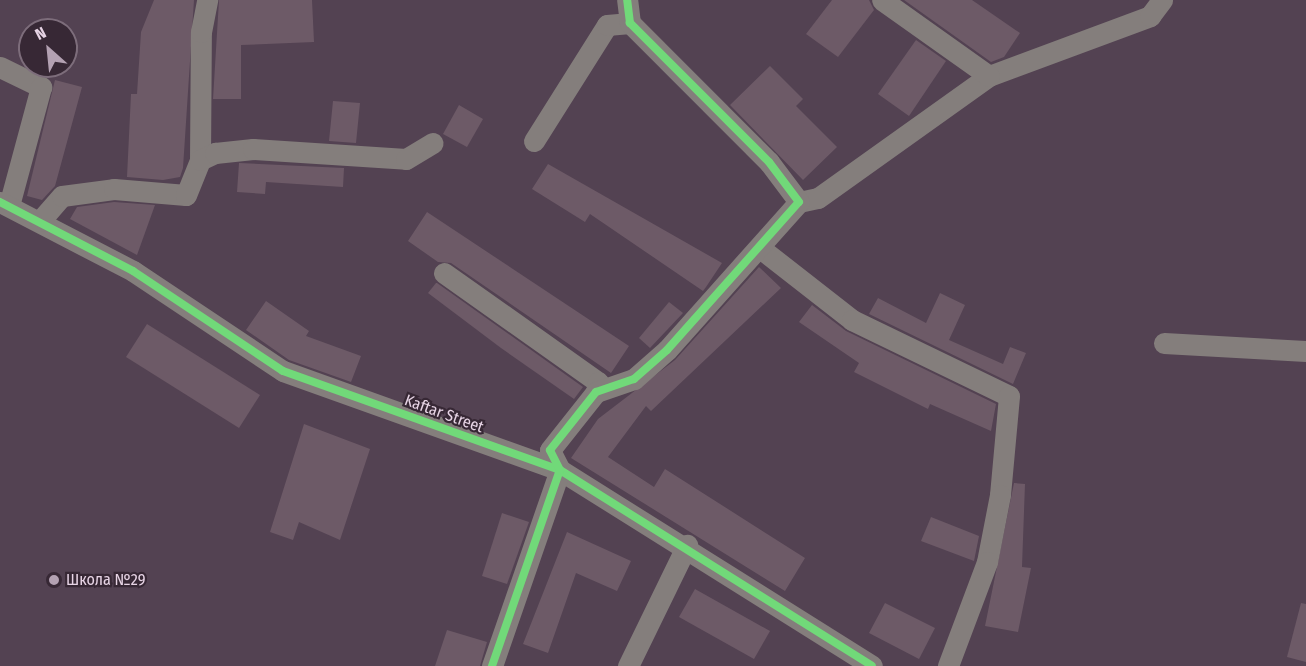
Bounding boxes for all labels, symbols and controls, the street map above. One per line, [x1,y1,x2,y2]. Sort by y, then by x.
north arrow [18,18,78,78]
text: N [32,23,49,44]
street label: Kaftar Street [402,391,486,437]
place label: Школа №29 [66,570,145,590]
marker: Школа №29 [47,573,61,587]

